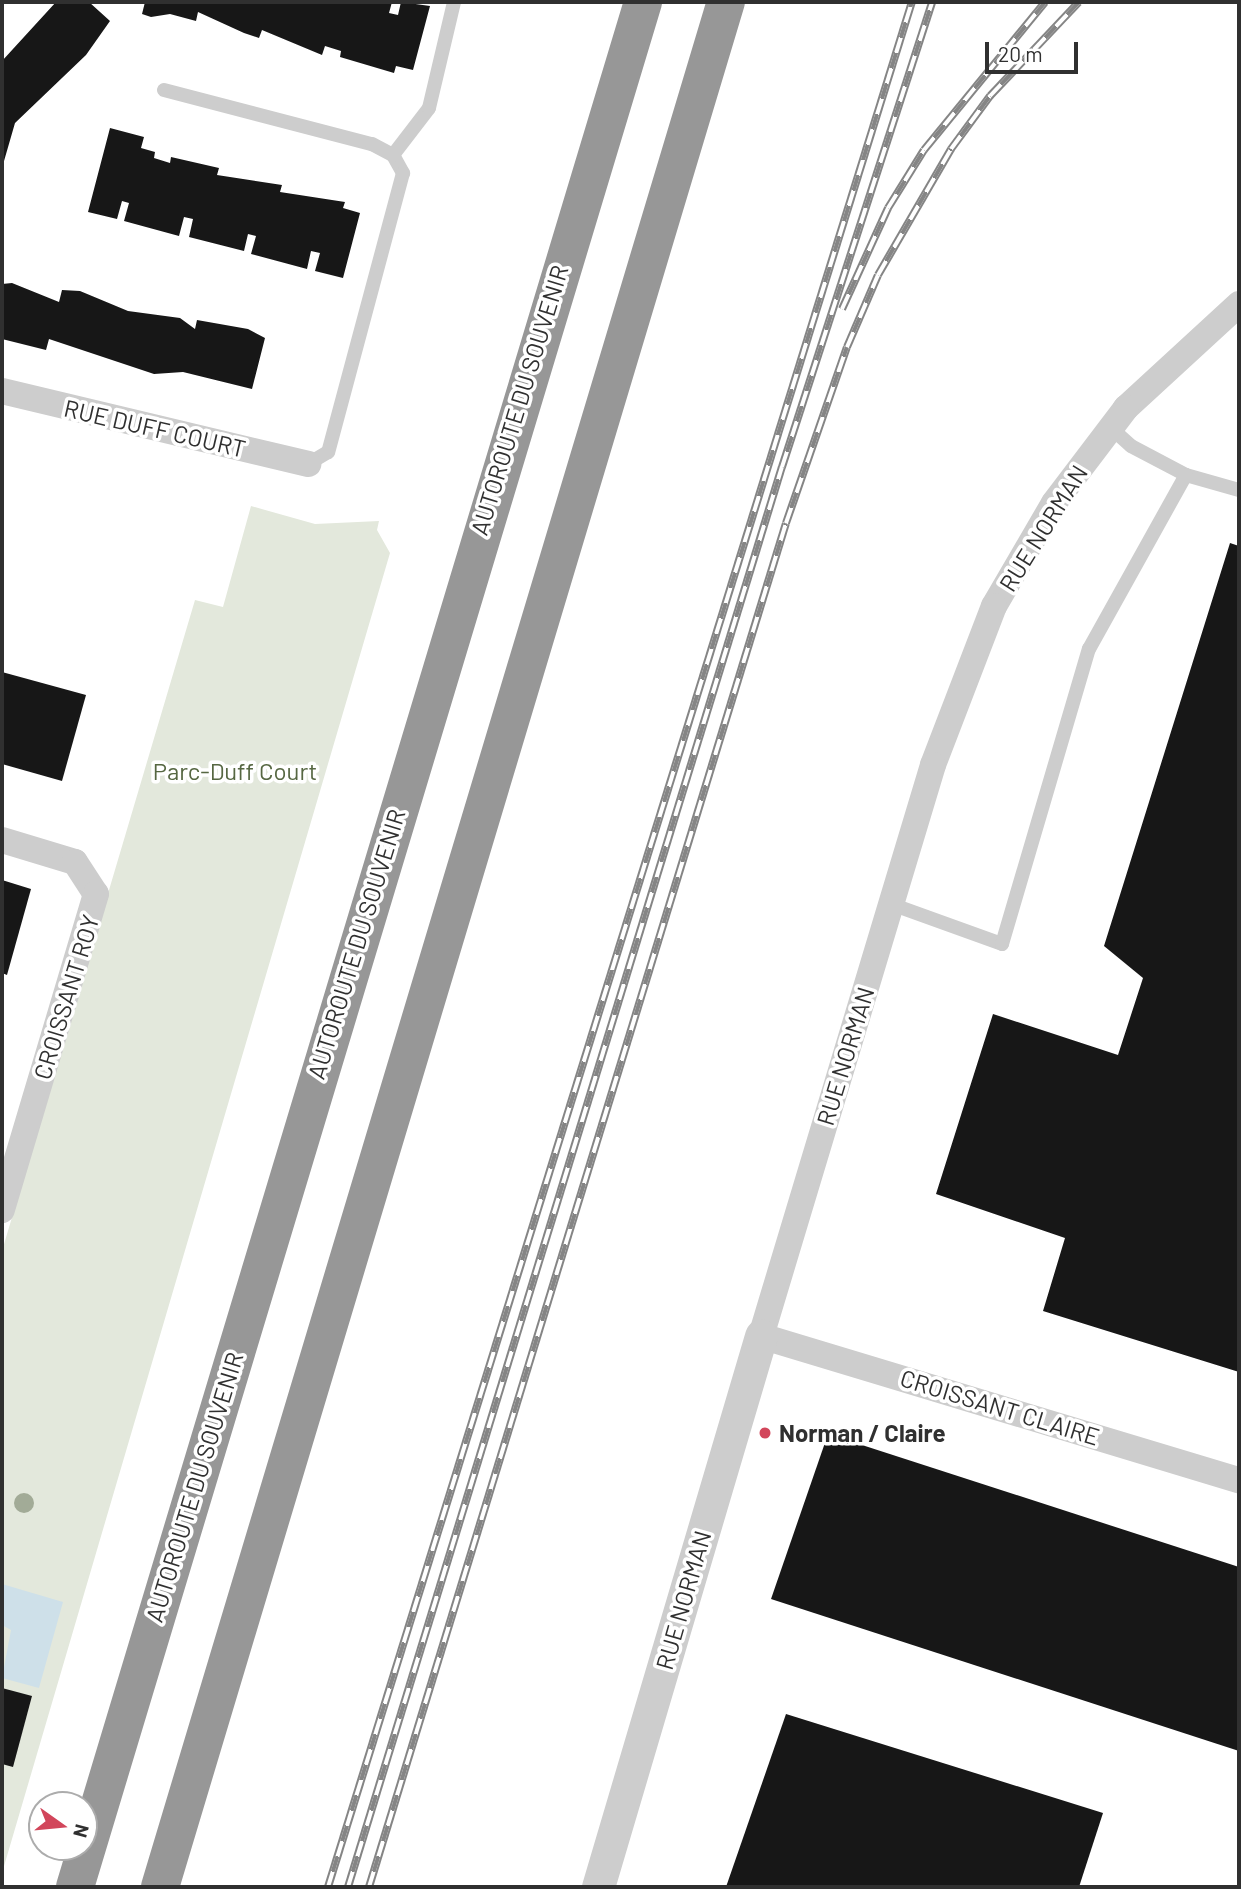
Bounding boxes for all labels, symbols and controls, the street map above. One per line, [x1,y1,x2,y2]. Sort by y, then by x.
scale bar [989,28,1082,72]
text: 20 m [998,41,1043,66]
street label: AUTOROUTE DU SOUVENIR [464,262,574,538]
street label: RUE DUFF COURT [61,393,249,463]
street label: RUE NORMAN [993,460,1093,596]
park label: Parc-Duff Court [153,757,317,785]
street label: AUTOROUTE DU SOUVENIR [301,806,411,1082]
street label: CROISSANT ROY [27,911,105,1083]
street label: RUE NORMAN [810,983,880,1129]
street label: AUTOROUTE DU SOUVENIR [139,1349,249,1625]
street label: CROISSANT CLAIRE [897,1363,1103,1451]
place label: Norman / Claire [779,1419,946,1447]
marker: Norman / Claire [757,1425,773,1441]
street label: RUE NORMAN [649,1527,717,1673]
north arrow [28,1791,98,1861]
text: N [69,1822,95,1840]

